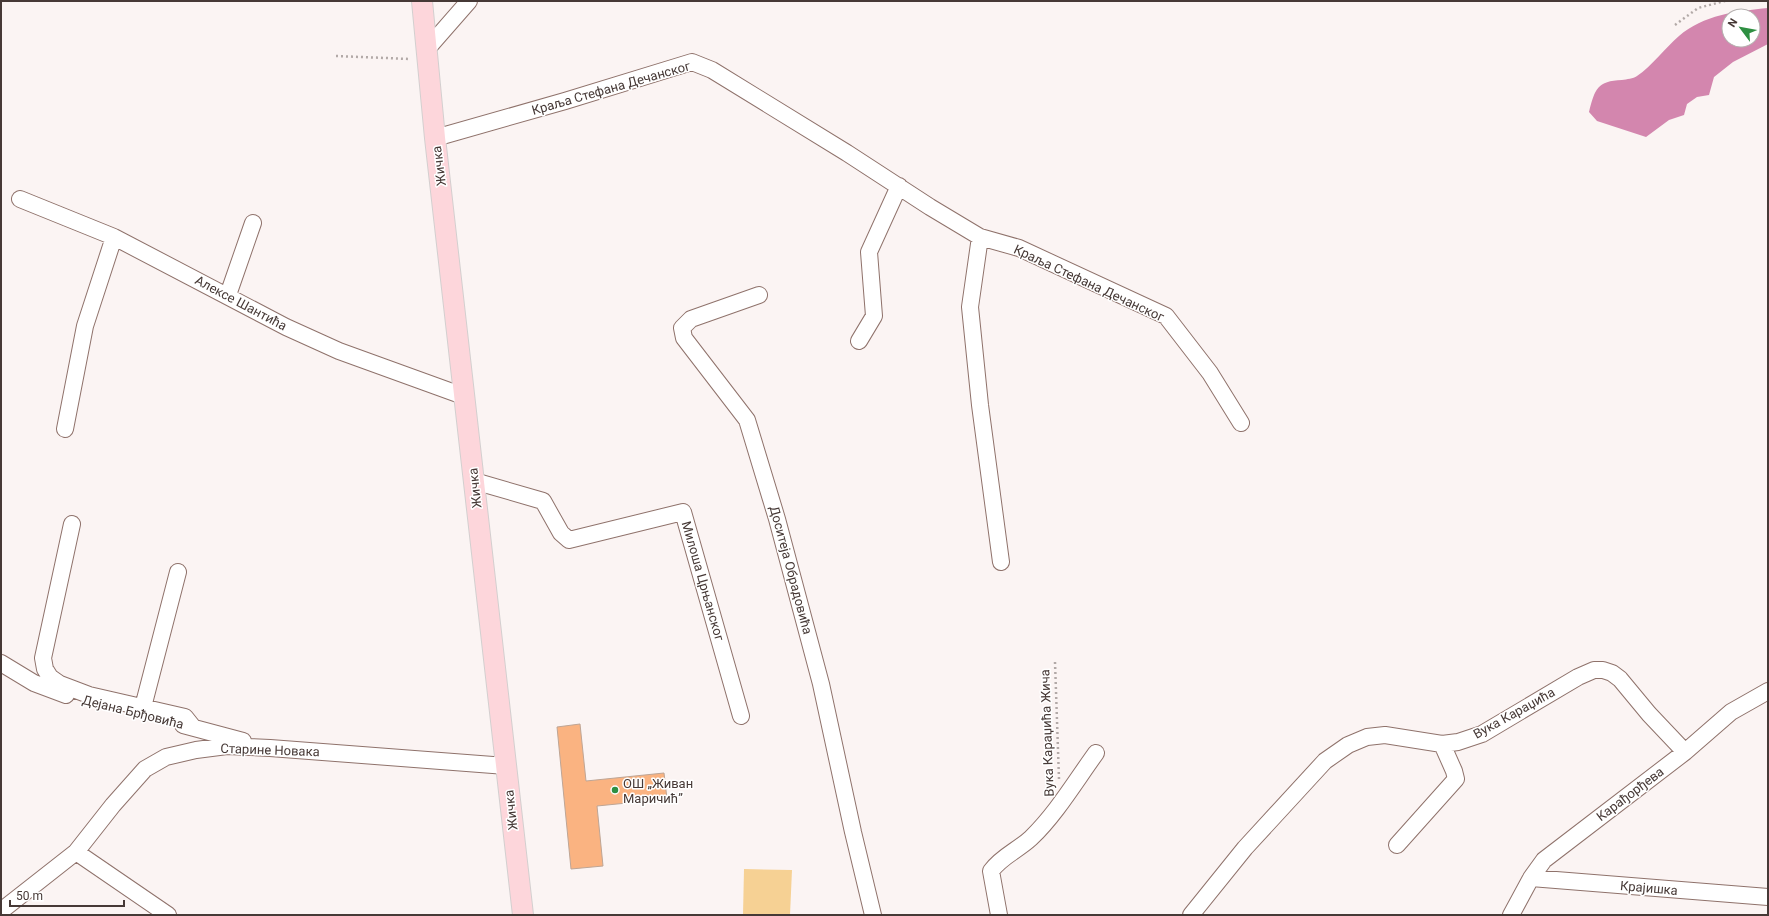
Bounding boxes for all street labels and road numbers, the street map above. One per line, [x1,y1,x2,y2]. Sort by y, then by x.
street label: Краља Стефана Дечанског [530,58,692,118]
street label: Жичка [429,145,449,187]
street label: Краља Стефана Дечанског [1011,242,1167,325]
street label: Алексе Шантића [193,272,289,334]
street label: Жичка [465,467,485,509]
street label: Доситеја Обрадовића [767,504,815,636]
street label: Милоша Црњанског [679,519,727,643]
street label: Вука Караџића Жича [1037,669,1057,797]
street label: Вука Караџића [1471,684,1557,742]
street label: Дејана Брђовића [81,692,185,732]
street label: Старине Новака [220,741,320,759]
street label: Карађорђева [1593,764,1667,824]
street label: Жичка [501,789,521,831]
street label: Крајишка [1620,878,1678,898]

